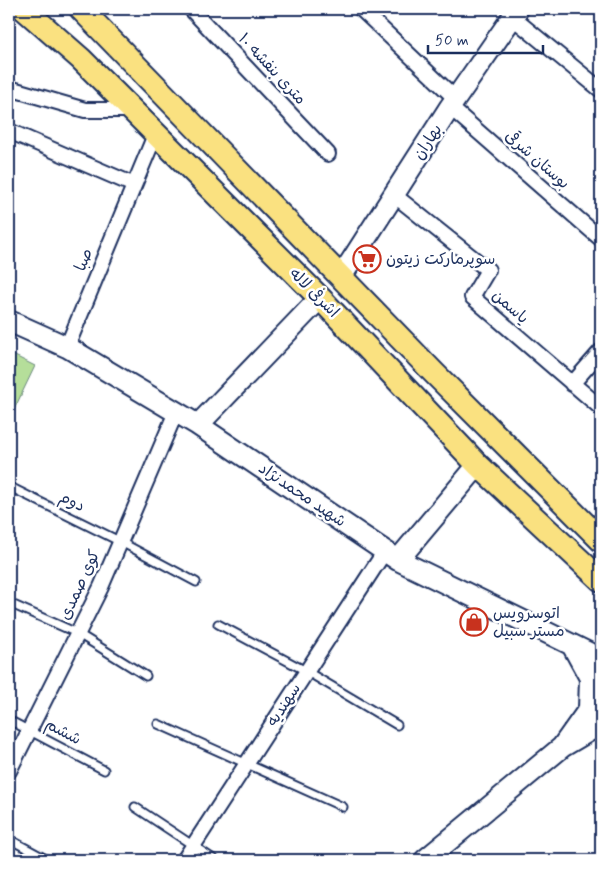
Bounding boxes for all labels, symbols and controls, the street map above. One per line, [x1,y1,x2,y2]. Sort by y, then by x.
scale bar [428,22,542,54]
street label: ۱۰ متری بنفشه [233,29,311,109]
text: 50 m [435,31,469,51]
street label: بهاران [409,120,447,164]
street label: بوستان شرقی [500,125,575,194]
supermarket icon: سوپرمارکت زیتون [352,244,382,274]
street label: صبا [70,245,98,275]
place label: سوپرمارکت زیتون [386,249,495,270]
street label: اشرفی لاله [285,264,343,322]
street label: یاسمن [487,285,533,329]
street label: شهید محمدنژاد [254,458,350,532]
street label: دوم [55,487,88,518]
street label: کوی صمدی [55,546,105,623]
place label: اتوسرویس مستر سبیل [493,603,565,642]
shop icon: اتوسرویس مستر سبیل [459,607,489,637]
street label: سهندیه [262,679,306,731]
street label: ششم [41,714,85,751]

